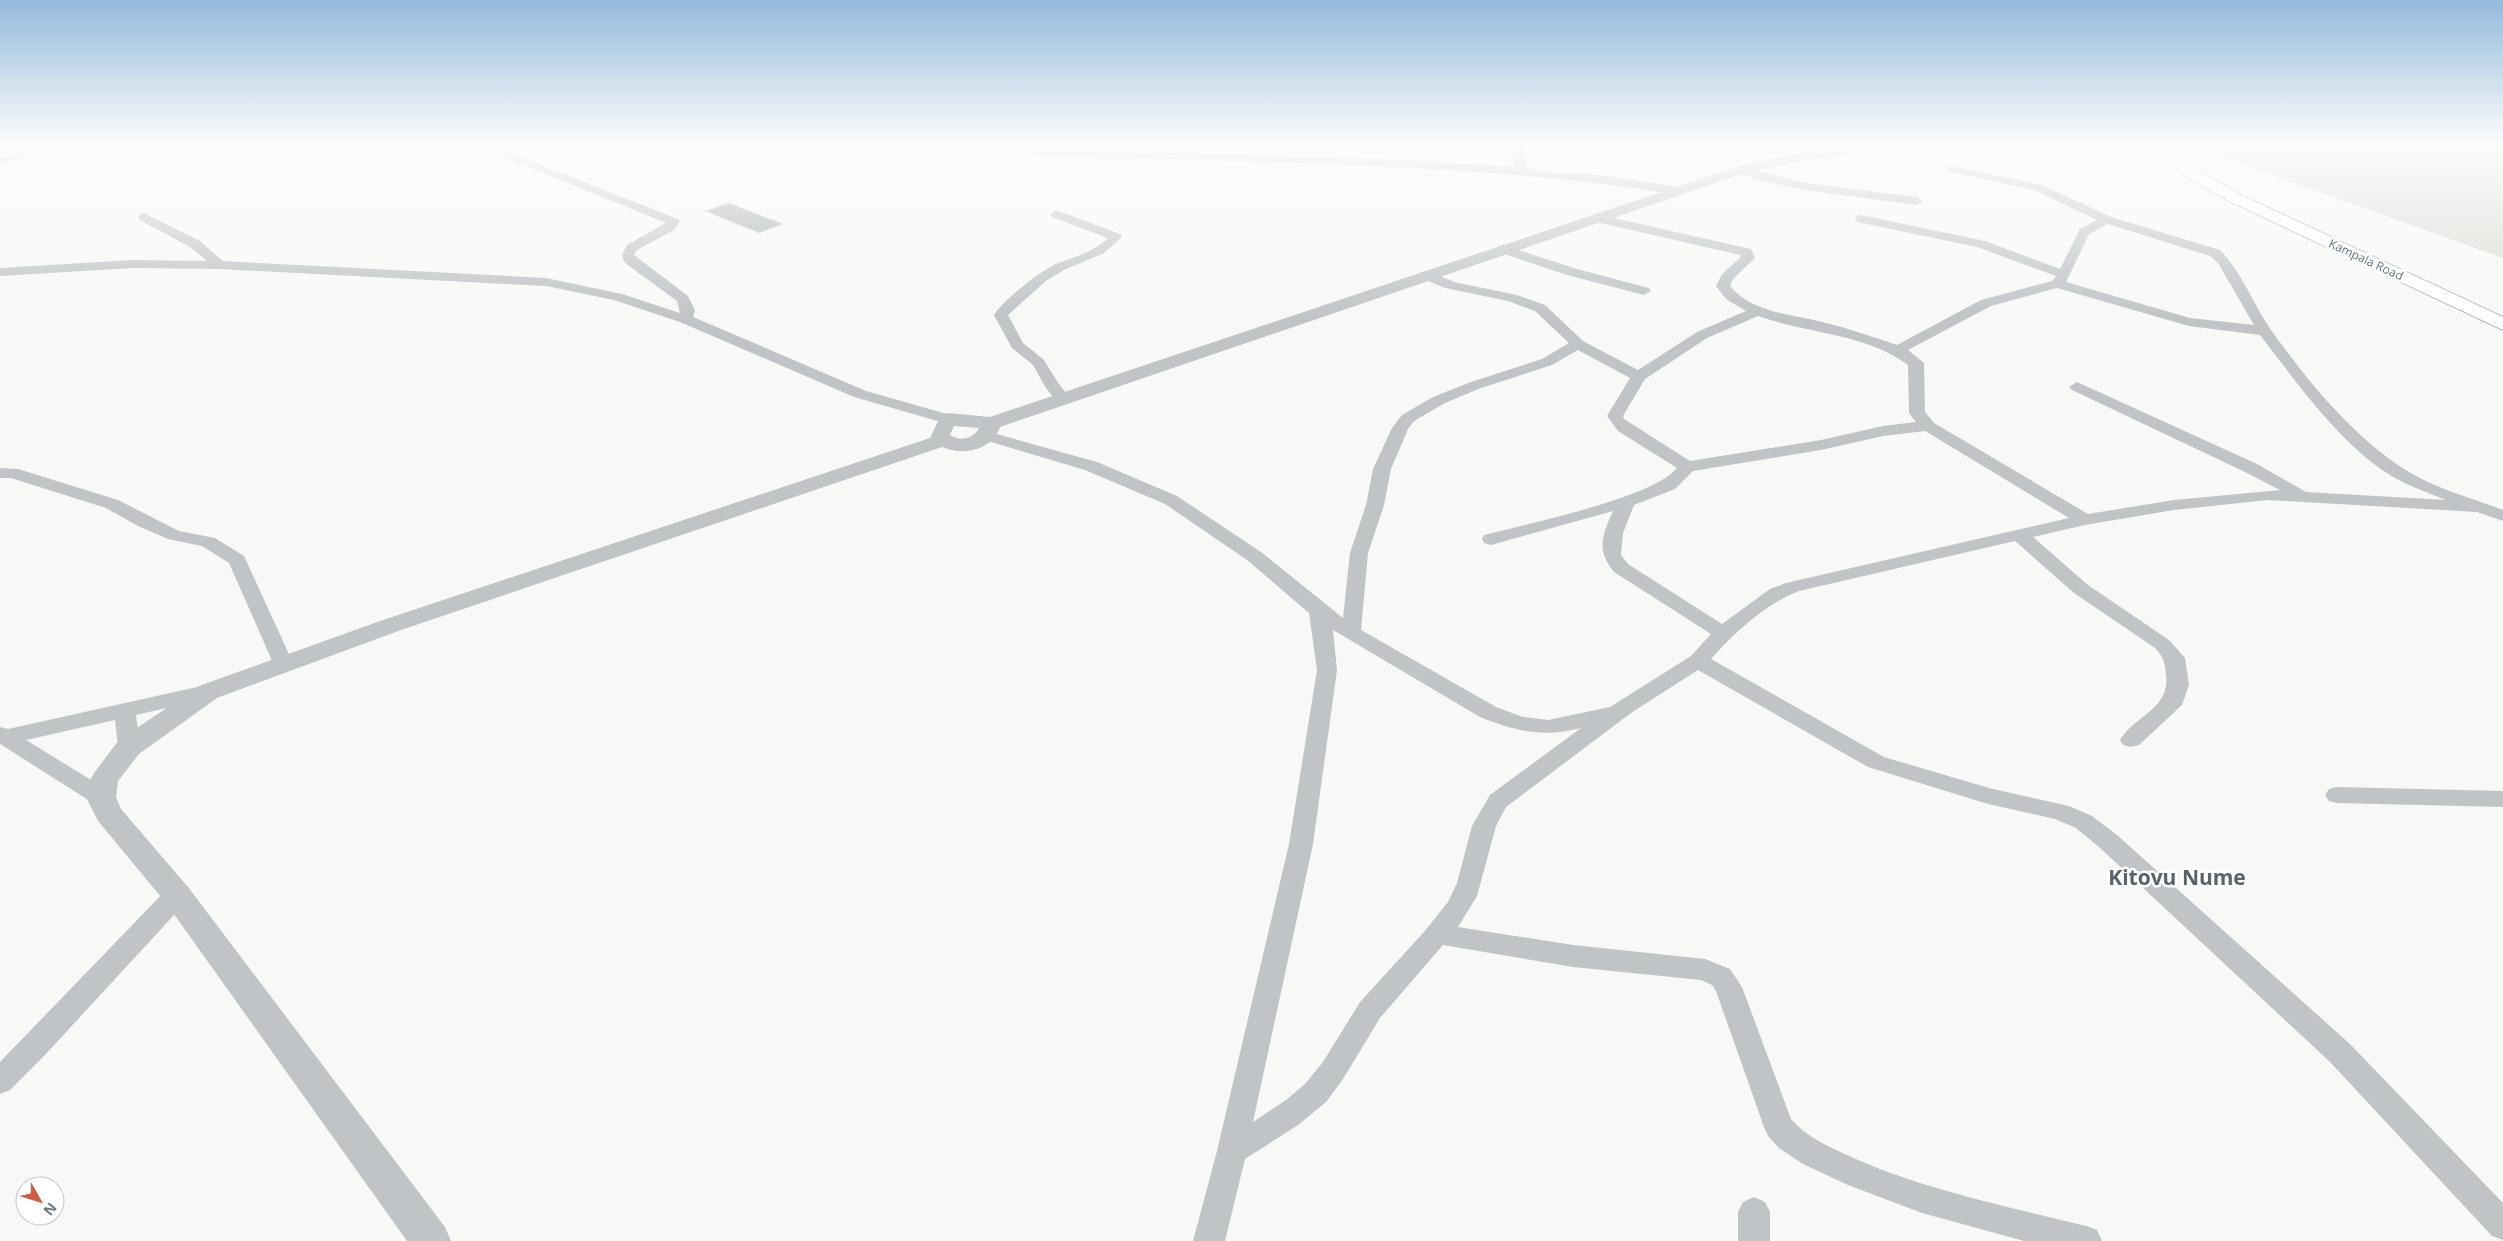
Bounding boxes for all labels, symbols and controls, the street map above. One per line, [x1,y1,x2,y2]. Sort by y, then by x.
street label: Kampala Road [2326,235,2406,284]
district label: Kitovu Nume [2108,863,2246,891]
north arrow [15,1176,65,1226]
text: N [40,1199,61,1220]

